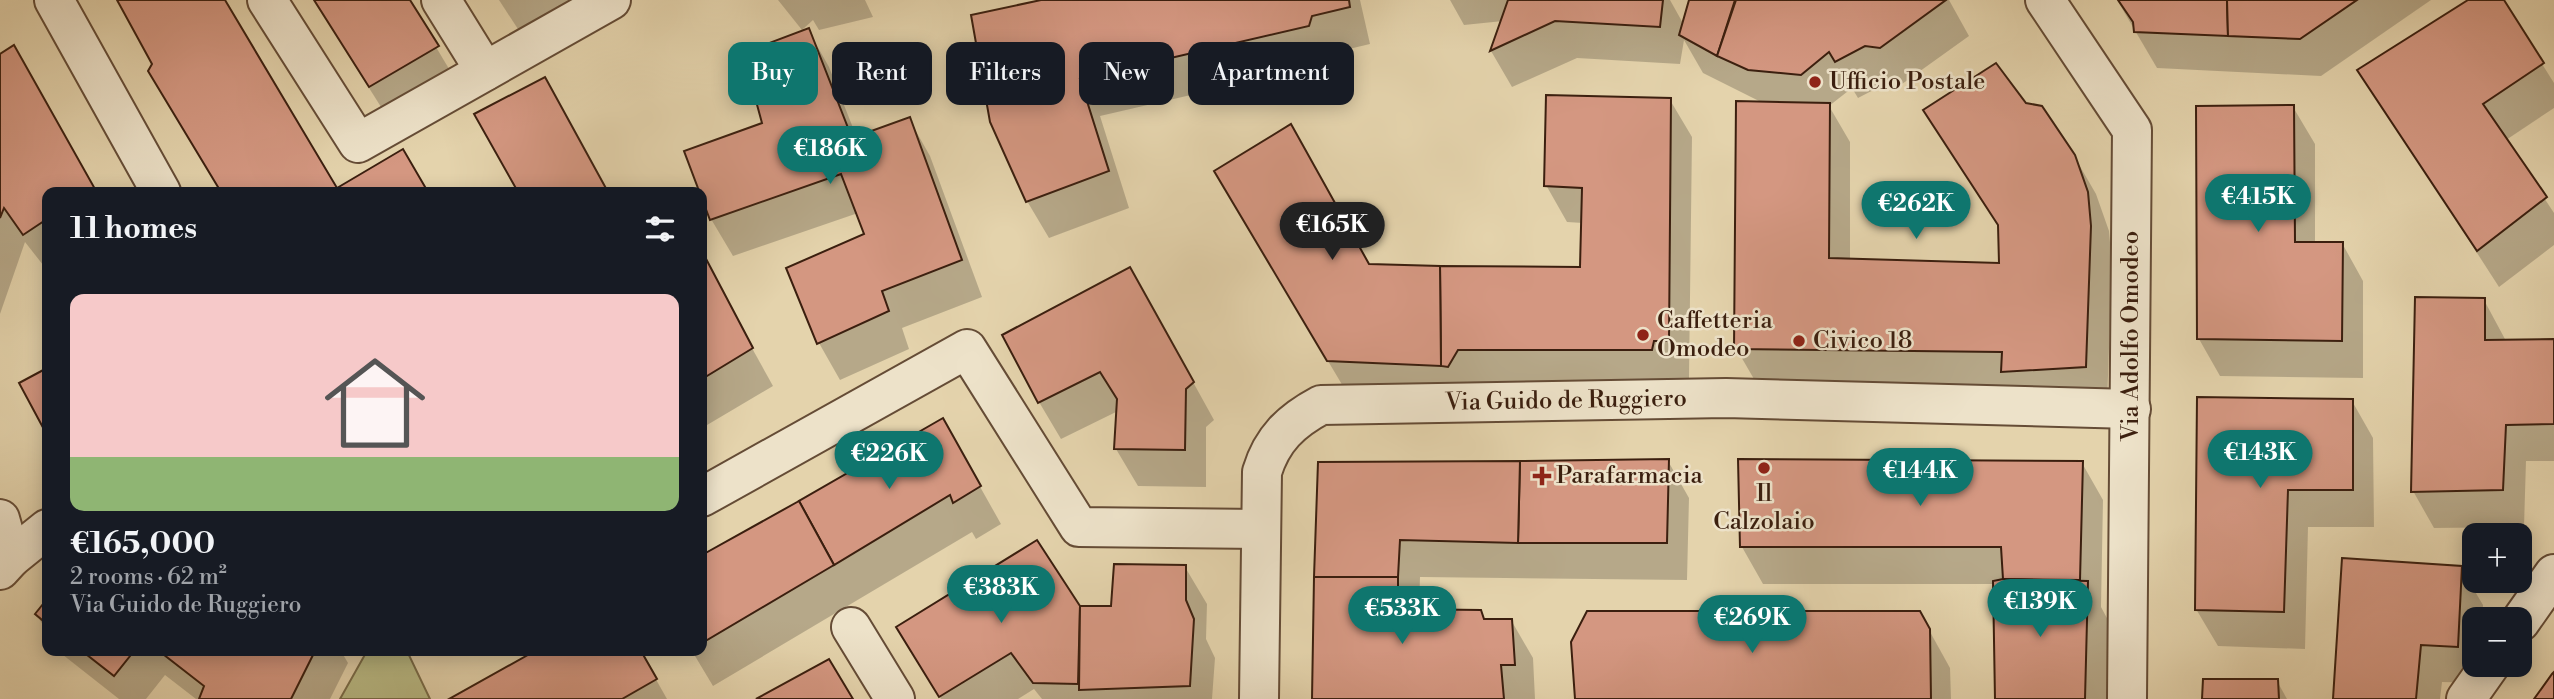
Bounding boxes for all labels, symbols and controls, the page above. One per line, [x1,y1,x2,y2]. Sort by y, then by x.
chip: Buy [728,42,818,105]
chip: Rent [832,42,932,105]
chip: Filters [946,42,1065,105]
chip: New [1079,42,1174,105]
chip: Apartment [1188,42,1354,105]
place label: Ufficio Postale [1829,67,1985,97]
marker: Ufficio Postale [1807,74,1823,90]
pin: €186K [781,127,879,186]
text: €186K [793,135,867,163]
pin: €415K [2209,174,2307,234]
pin: €262K [1867,182,1965,241]
text: €415K [2221,183,2295,211]
text: €262K [1878,190,1954,218]
pin: €165K [1283,202,1381,262]
text: 11 homes [70,210,197,248]
icon: filters [641,210,679,248]
text: €165K [1296,211,1368,239]
street label: Via Adolfo Omodeo [2116,231,2146,442]
place label: Caffetteria Omodeo [1657,306,1773,364]
place label: Civico 18 [1813,326,1912,356]
marker: Caffetteria Omodeo [1635,327,1651,343]
marker: Civico 18 [1791,333,1807,349]
icon: home [312,340,438,466]
street label: Via Guido de Ruggiero [1444,384,1687,418]
pin: €143K [2211,430,2309,490]
pin: €226K [840,432,938,491]
text: €143K [2224,439,2296,467]
text: €226K [851,440,927,468]
pin: €144K [1871,448,1969,508]
text: €144K [1883,457,1957,485]
marker: Il Calzolaio [1756,460,1772,476]
place label: Parafarmacia [1556,461,1704,491]
marker: Parafarmacia [1534,468,1550,484]
place label: Il Calzolaio [1713,479,1815,537]
map controls [2462,523,2532,677]
button: + [2462,523,2532,593]
text: €165,000 [70,525,215,563]
text: 2 rooms · 62 m² [70,563,227,591]
pin: €383K [952,566,1050,625]
text: €383K [963,574,1039,602]
pin: €139K [1991,580,2089,639]
pin: €533K [1353,586,1451,646]
text: €139K [2003,588,2077,616]
text: Via Guido de Ruggiero [70,591,302,619]
text: €533K [1364,595,1440,623]
pin: €269K [1703,596,1801,655]
text: €269K [1714,604,1790,632]
button: − [2462,607,2532,677]

